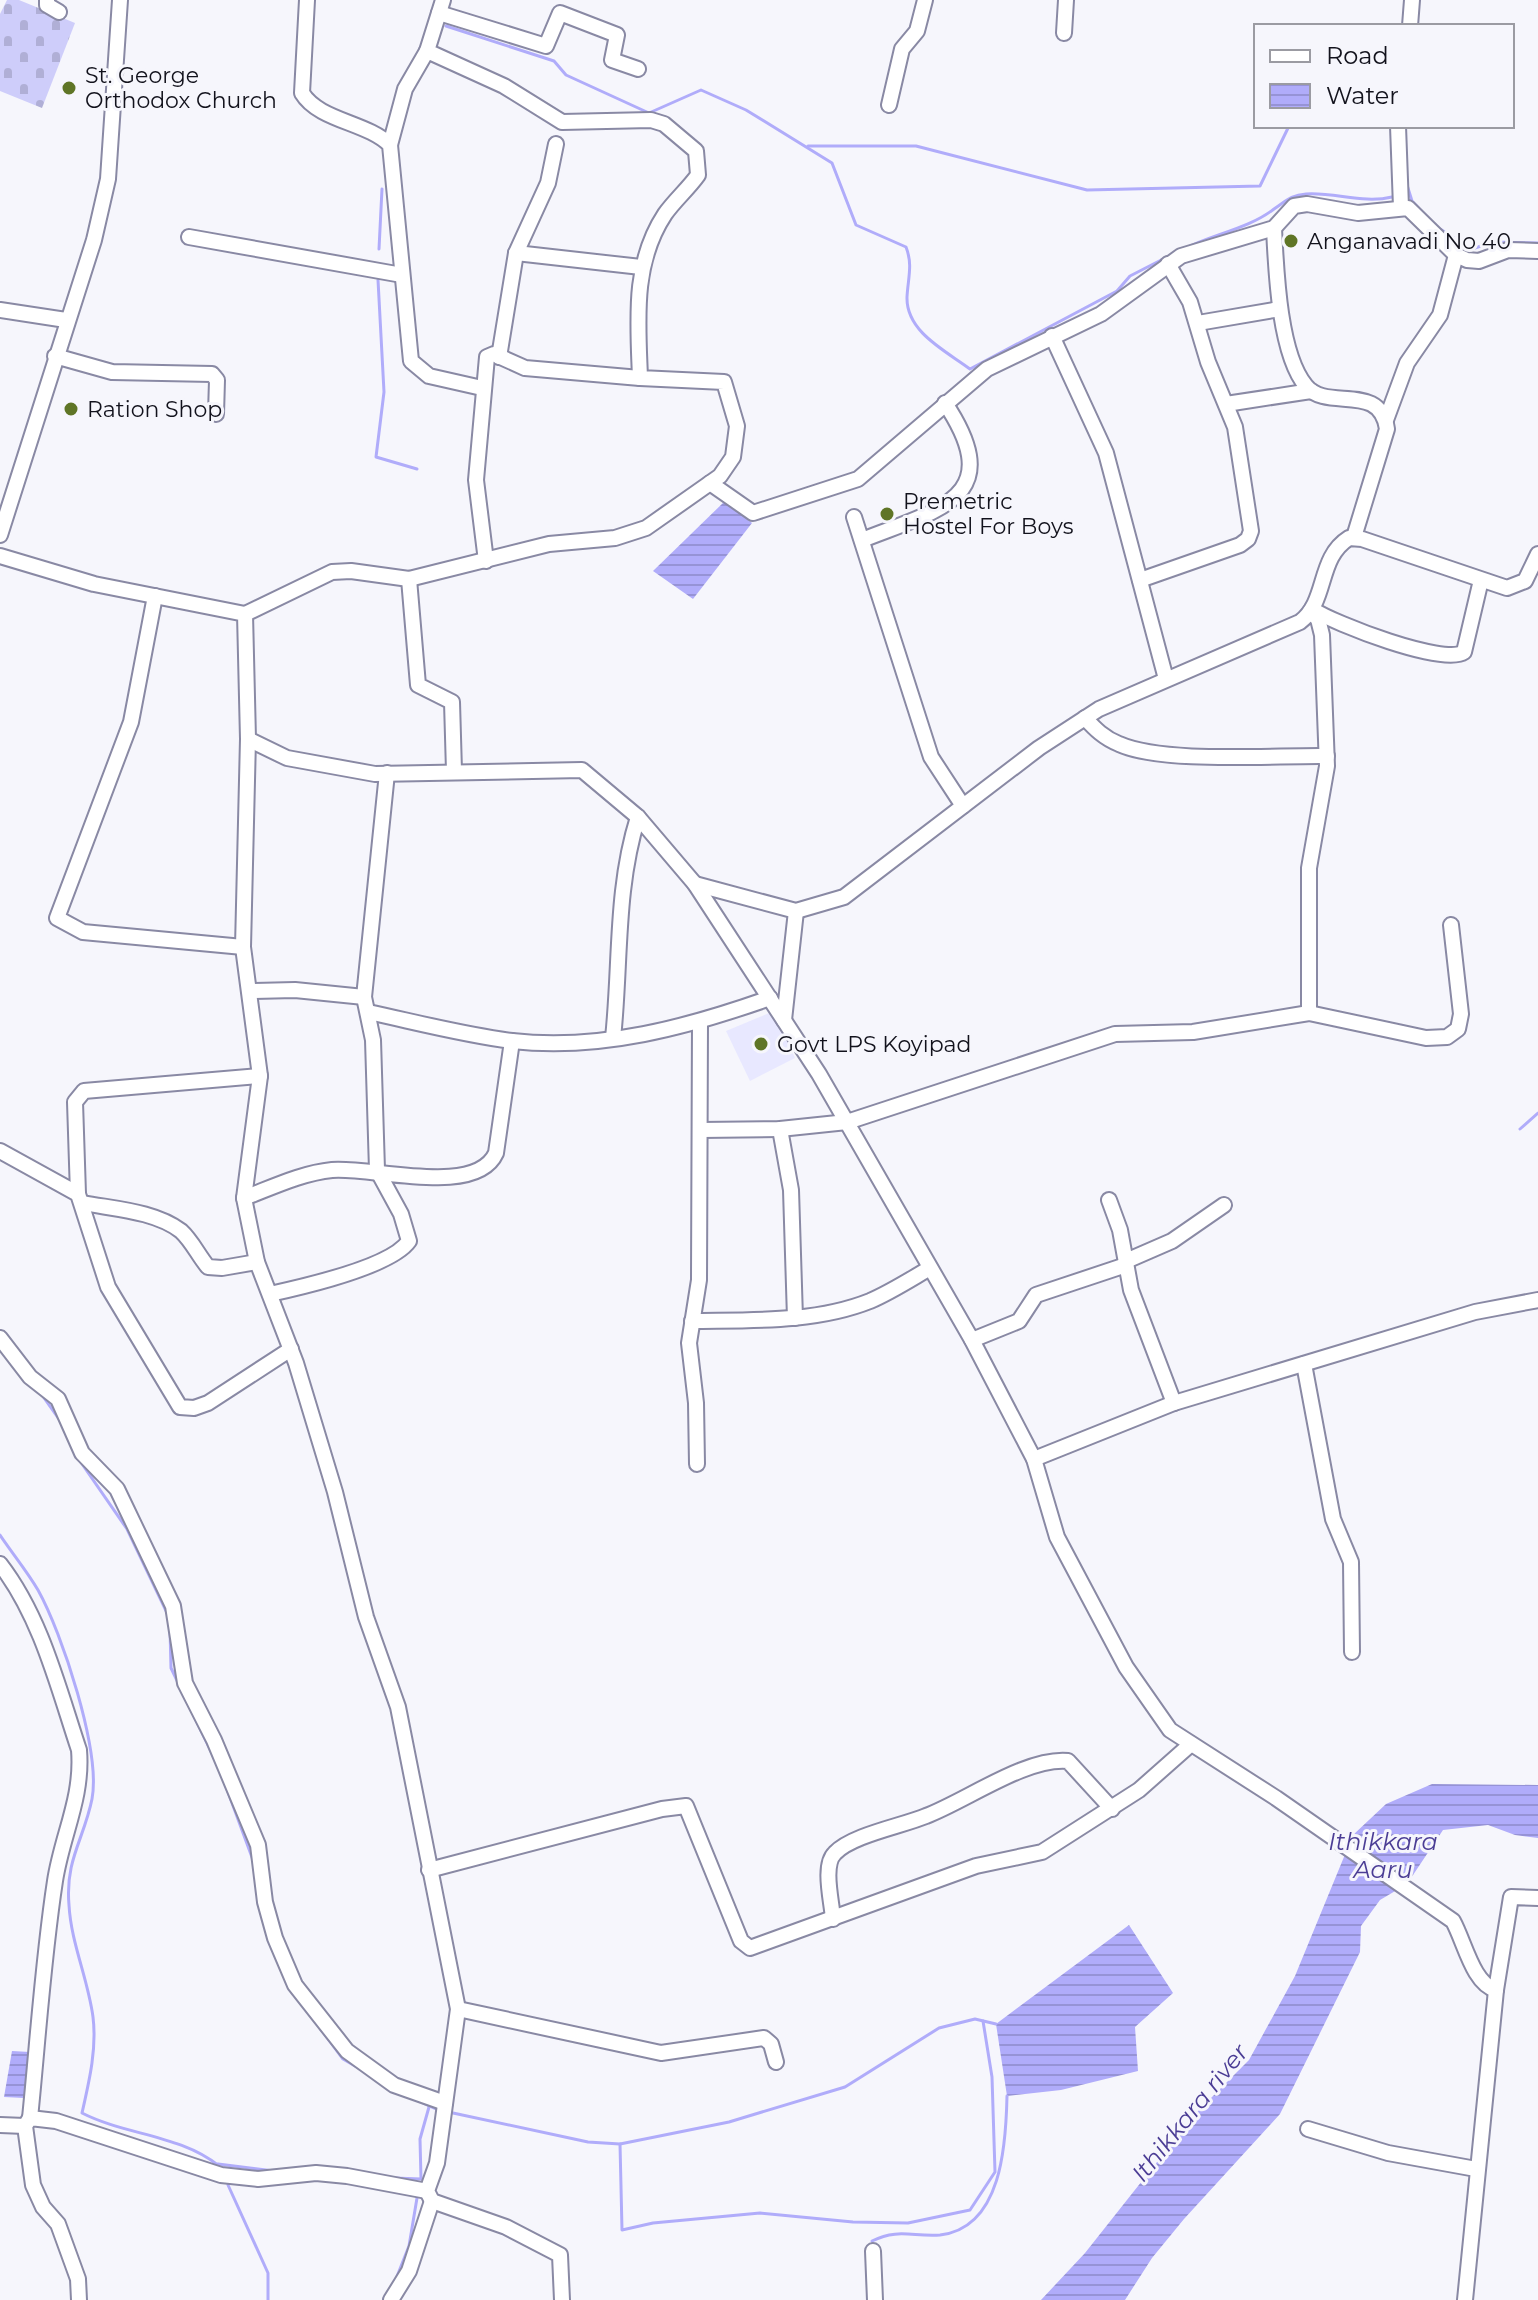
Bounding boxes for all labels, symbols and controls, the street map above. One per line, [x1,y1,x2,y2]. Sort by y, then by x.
legend [1254,24,1514,128]
text: Road [1326,41,1389,70]
place label: St. George Orthodox Church [85,62,277,114]
marker: St. George Orthodox Church [60,79,78,97]
text: Water [1326,81,1399,110]
place label: Anganavadi No 40 [1307,228,1511,255]
marker: Anganavadi No 40 [1282,232,1300,250]
place label: Ration Shop [87,396,222,423]
marker: Ration Shop [62,400,80,418]
place label: Premetric Hostel For Boys [903,488,1074,540]
marker: Premetric Hostel For Boys [878,505,896,523]
place label: Govt LPS Koyipad [777,1031,971,1058]
marker: Govt LPS Koyipad [752,1035,770,1053]
water label: Ithikkara Aaru [1328,1827,1438,1884]
water label: Ithikkara river [1125,2037,1255,2187]

